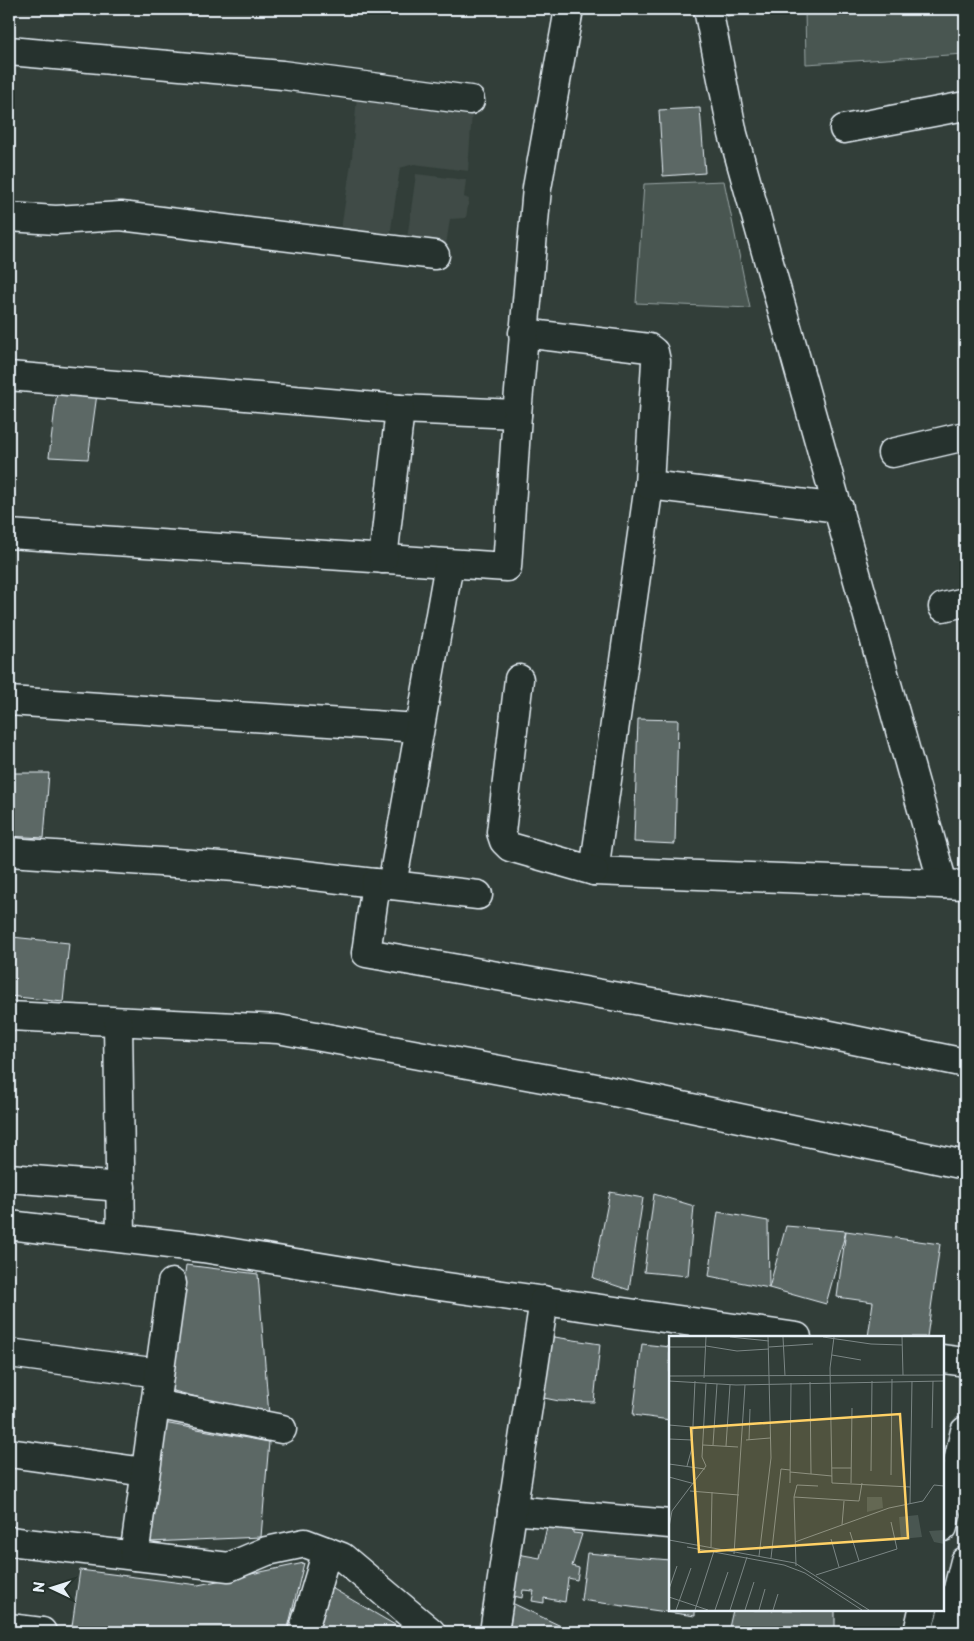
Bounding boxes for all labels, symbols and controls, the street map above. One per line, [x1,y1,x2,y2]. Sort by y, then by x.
inset map [669,1336,944,1611]
north arrow [28,1564,78,1614]
text: N [28,1581,49,1593]

